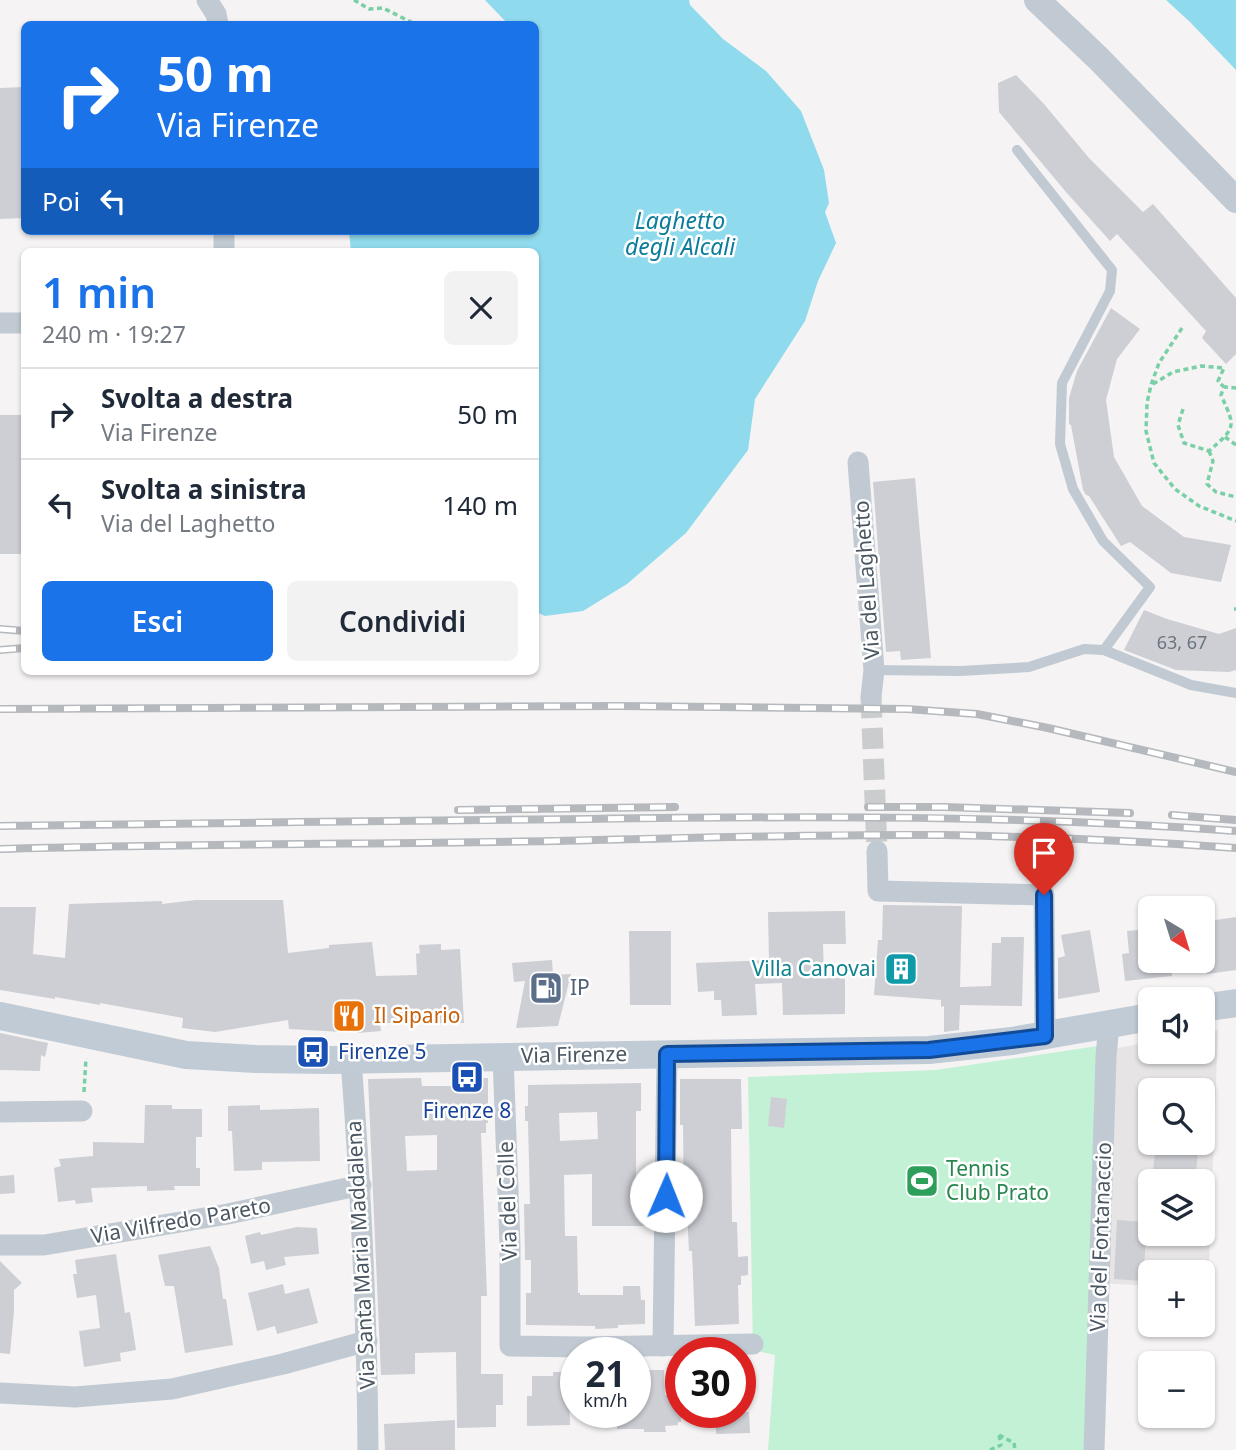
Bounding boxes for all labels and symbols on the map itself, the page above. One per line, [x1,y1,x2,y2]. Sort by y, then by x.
water label: Laghetto degli Alcali [625,204,736,262]
street label: Via del Laghetto [846,500,886,661]
house number: 63, 67 [1157,630,1207,654]
pin [1014,823,1074,895]
north arrow [1138,896,1214,973]
building icon: Villa Canovai [882,950,920,988]
place label: Villa Canovai [752,954,876,982]
fuel station icon: IP [527,969,565,1007]
place label: IP [570,973,590,1001]
restaurant icon: Il Sipario [330,997,368,1035]
place label: Il Sipario [374,1001,460,1029]
bus stop icon: Firenze 5 [294,1033,332,1071]
place label: Firenze 5 [338,1037,427,1065]
street label: Via Firenze [521,1039,627,1069]
bus stop icon: Firenze 8 [448,1058,486,1096]
place label: Firenze 8 [423,1096,511,1124]
street label: Via Santa Maria Maddalena [339,1120,381,1390]
street label: Via del Colle [491,1141,523,1261]
street label: Via del Fontanaccio [1083,1142,1117,1332]
place label: Tennis Club Prato [946,1154,1049,1206]
position arrow [629,1159,703,1233]
sports icon: Tennis Club Prato [903,1162,941,1200]
street label: Via Vilfredo Pareto [89,1190,273,1250]
speed limit sign: 30 [665,1337,756,1428]

